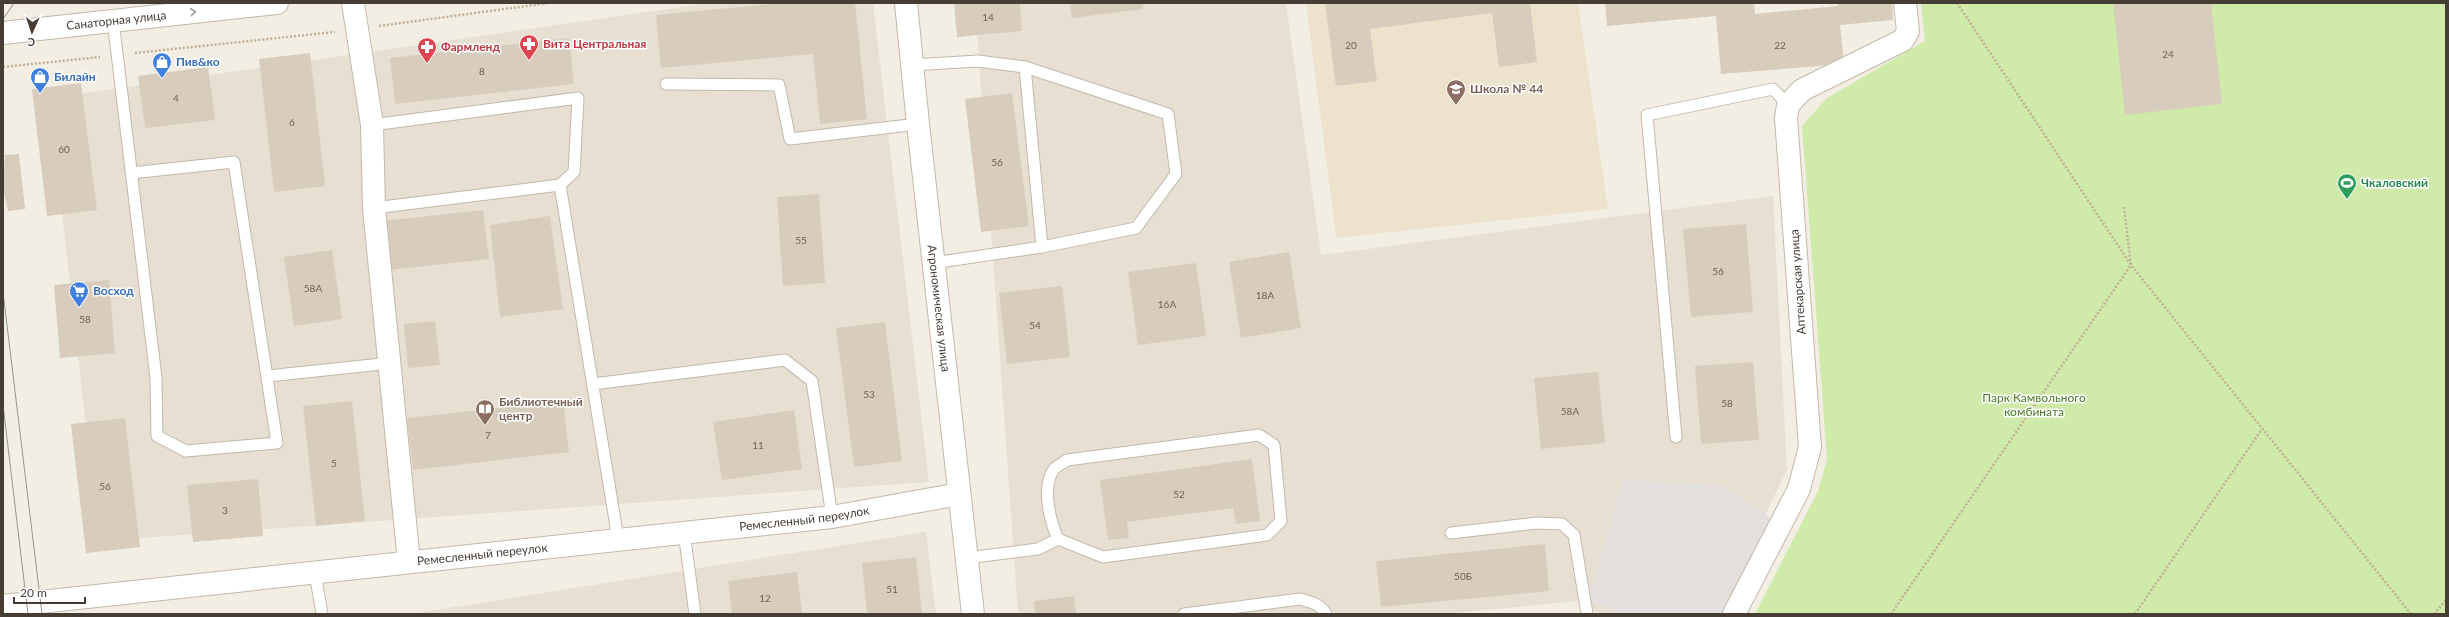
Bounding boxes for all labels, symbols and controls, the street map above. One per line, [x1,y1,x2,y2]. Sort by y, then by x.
street label: Санаторная улица [65,7,167,33]
one-way arrow [190,8,196,17]
house number: 14 [982,11,994,23]
north arrow [12,12,52,52]
pharmacy icon: Вита Центральная [518,33,540,61]
text: С [27,36,35,49]
pharmacy icon: Фармленд [416,36,438,64]
place label: Вита Центральная [543,36,646,51]
place label: Фармленд [441,39,500,54]
house number: 20 [1345,39,1357,51]
house number: 22 [1774,39,1786,51]
house number: 24 [2162,48,2174,60]
shop icon: Пив&ко [151,51,173,79]
place label: Пив&ко [176,54,220,69]
house number: 8 [479,65,485,77]
shop icon: Билайн [29,66,51,94]
place label: Билайн [54,69,96,84]
school or university icon: Школа № 44 [1445,78,1467,106]
place label: Школа № 44 [1470,81,1543,96]
house number: 4 [173,92,179,104]
house number: 6 [289,116,295,128]
house number: 60 [58,143,70,155]
house number: 56 [991,156,1003,168]
sports icon: Чкаловский [2336,172,2358,200]
place label: Чкаловский [2361,175,2428,190]
street label: Аптекарская улица [1786,229,1809,335]
house number: 55 [795,234,807,246]
street label: Агрономическая улица [925,244,954,373]
house number: 56 [1712,265,1724,277]
supermarket icon: Восход [68,280,90,308]
house number: 58А [304,282,322,294]
place label: Восход [93,283,134,298]
house number: 18А [1256,289,1274,301]
house number: 16А [1158,298,1176,310]
house number: 58 [79,313,91,325]
house number: 54 [1029,319,1041,331]
house number: 53 [863,388,875,400]
park label: Парк Камвольного комбината [1982,390,2086,419]
place label: Библиотечный центр [499,394,583,423]
house number: 58 [1721,397,1733,409]
library icon: Библиотечный центр [474,398,496,426]
house number: 58А [1561,405,1579,417]
house number: 7 [485,429,491,441]
house number: 11 [752,439,764,451]
house number: 5 [331,457,337,469]
house number: 56 [99,480,111,492]
house number: 52 [1173,488,1185,500]
street label: Ремесленный переулок [738,502,871,534]
house number: 3 [222,504,228,516]
street label: Ремесленный переулок [416,540,549,569]
house number: 50Б [1454,570,1472,582]
scale bar [14,579,85,605]
house number: 51 [886,583,898,595]
text: 20 m [20,585,47,600]
house number: 12 [759,592,771,604]

